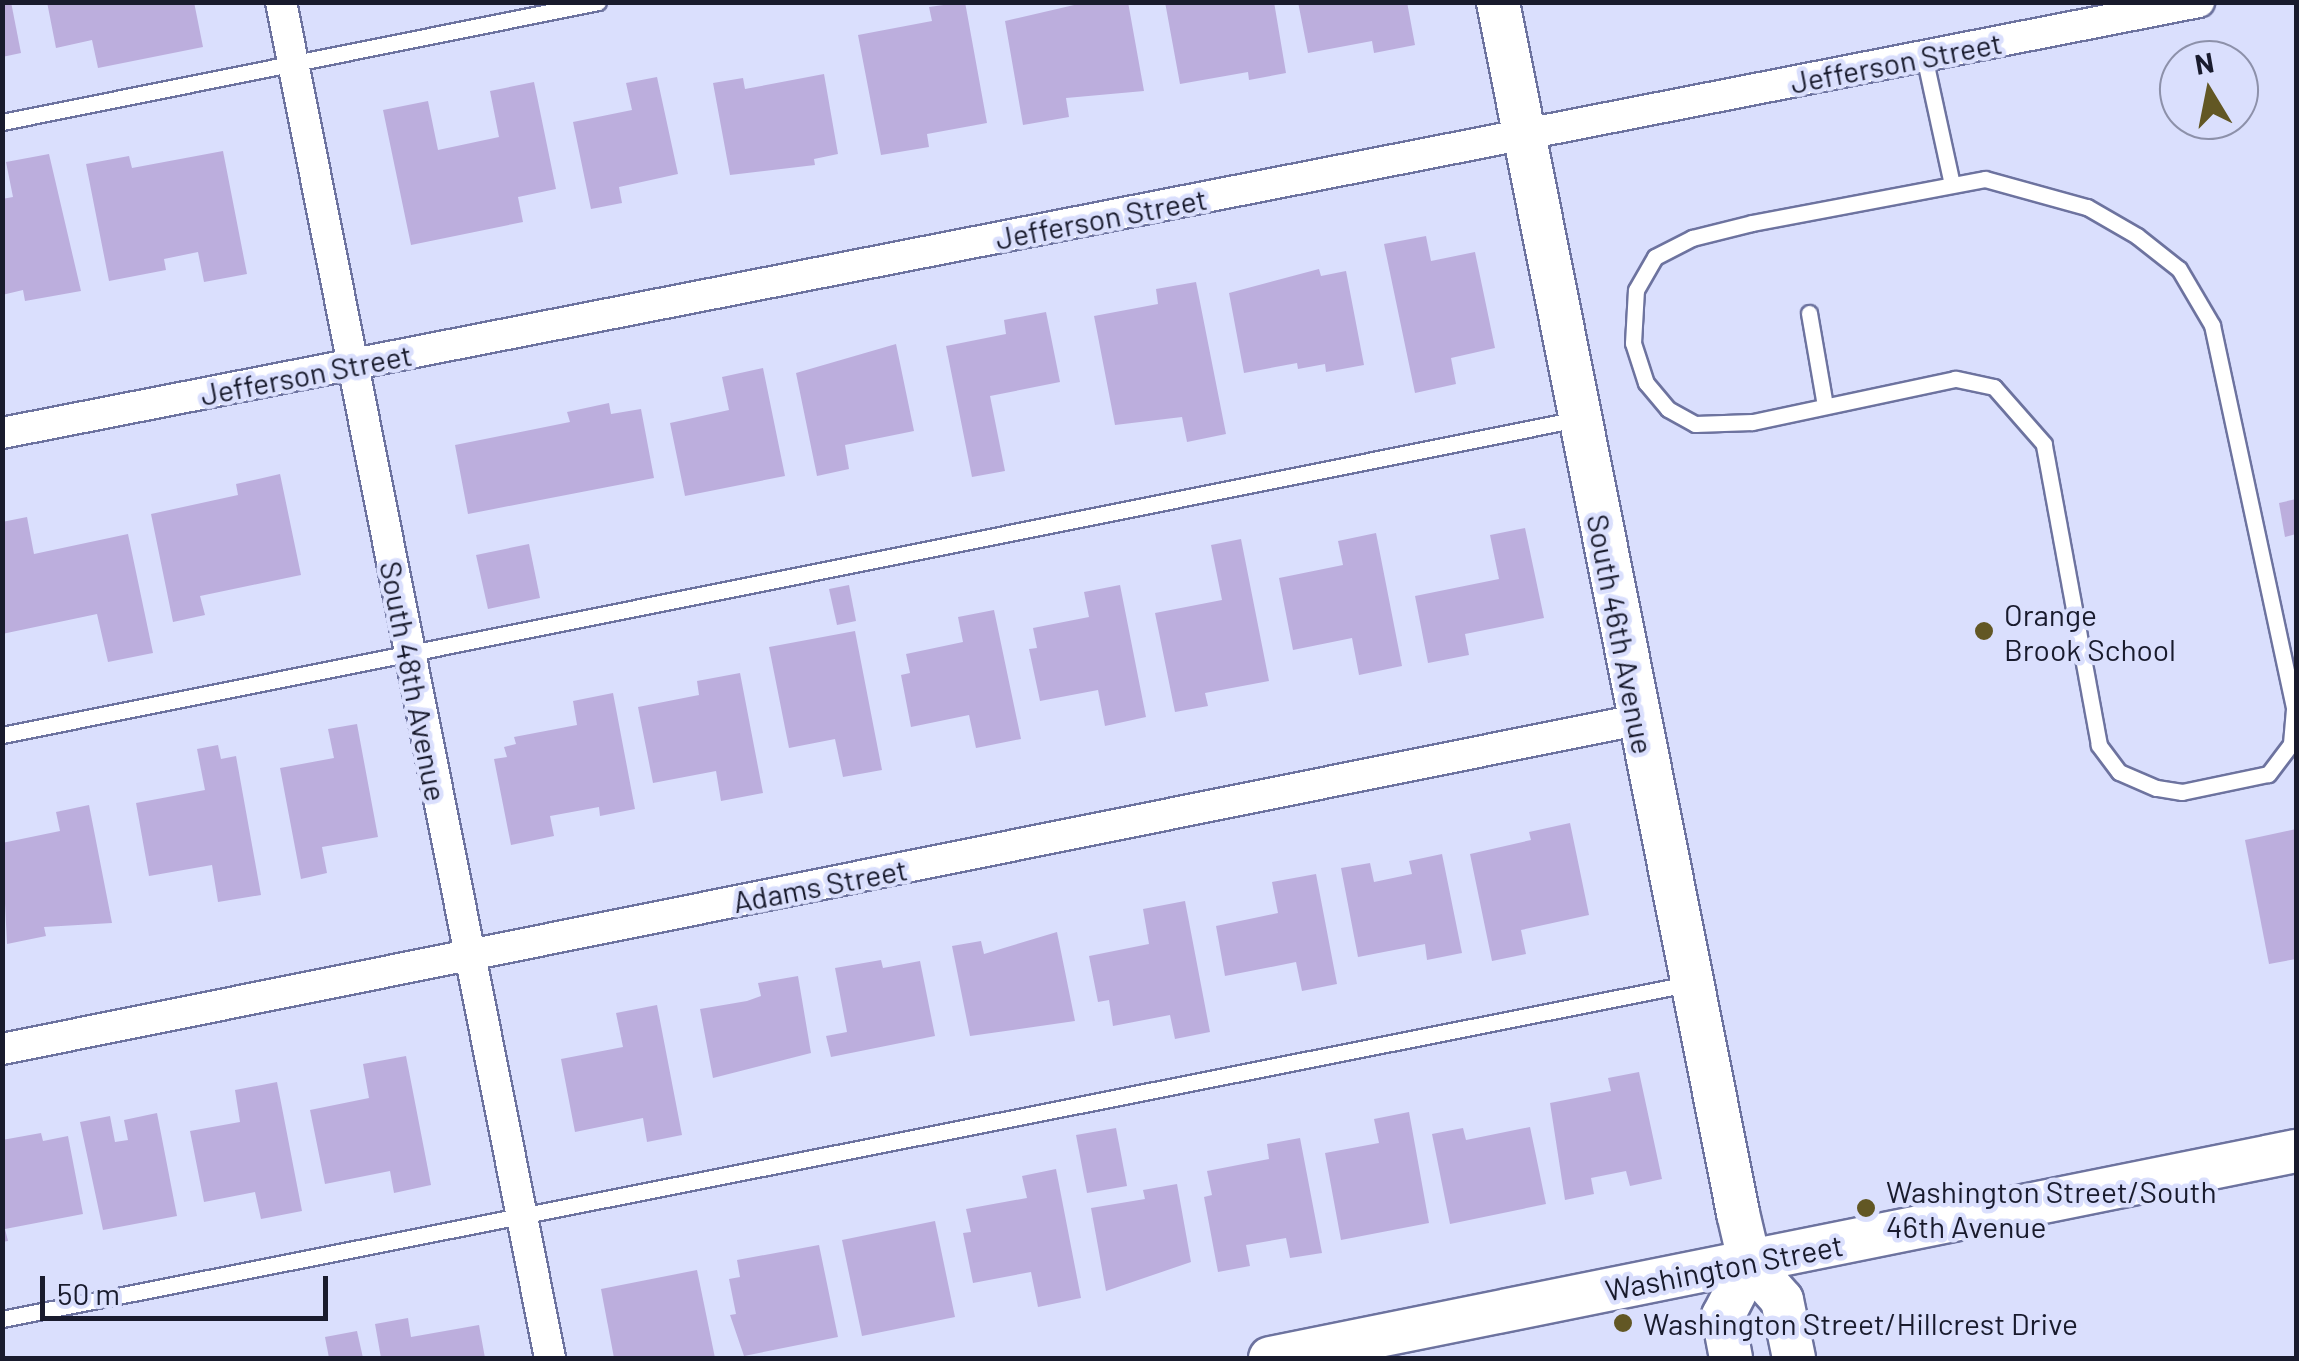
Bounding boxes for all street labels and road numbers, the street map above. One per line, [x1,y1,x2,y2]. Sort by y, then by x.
street label: Jefferson Street [1787,24,2005,100]
street label: Jefferson Street [992,180,1210,256]
street label: Jefferson Street [197,336,415,412]
street label: South 46th Avenue [1580,511,1662,757]
street label: South 48th Avenue [373,558,455,804]
street label: Adams Street [730,850,910,920]
street label: Washington Street [1602,1226,1846,1308]

